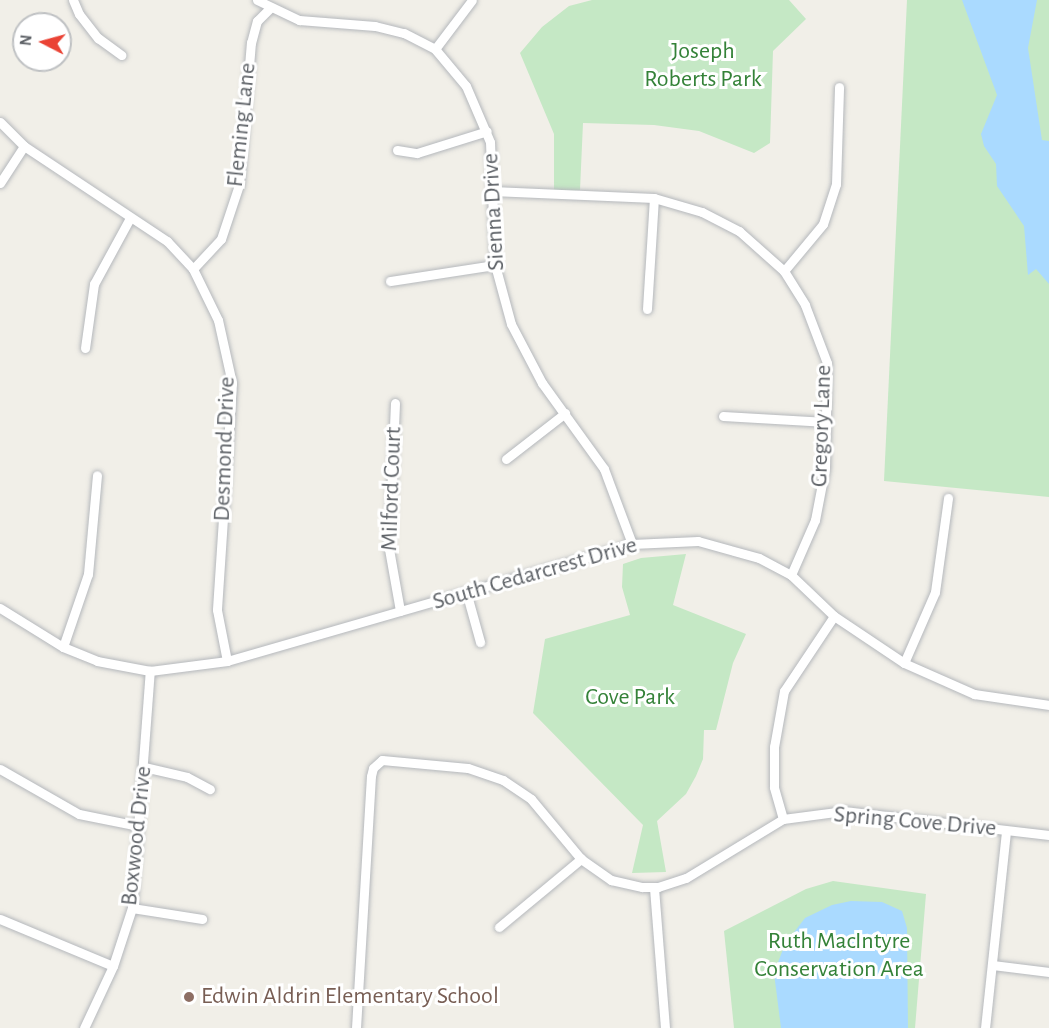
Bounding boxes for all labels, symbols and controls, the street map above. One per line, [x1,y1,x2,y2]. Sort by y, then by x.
north arrow [12,12,72,72]
text: N [18,34,35,47]
park label: Joseph Roberts Park [644,38,762,94]
street label: Fleming Lane [221,61,263,189]
street label: Sienna Drive [477,152,511,272]
street label: Gregory Lane [805,364,839,488]
street label: Desmond Drive [208,376,242,522]
street label: Milford Court [375,426,409,552]
street label: South Cedarcrest Drive [429,531,641,617]
park label: Cove Park [585,684,675,712]
street label: Boxwood Drive [115,765,159,907]
street label: Spring Cove Drive [833,801,997,843]
park label: Ruth MacIntyre Conservation Area [754,928,924,984]
place label: Edwin Aldrin Elementary School [201,983,499,1011]
marker: Edwin Aldrin Elementary School [182,990,196,1004]

